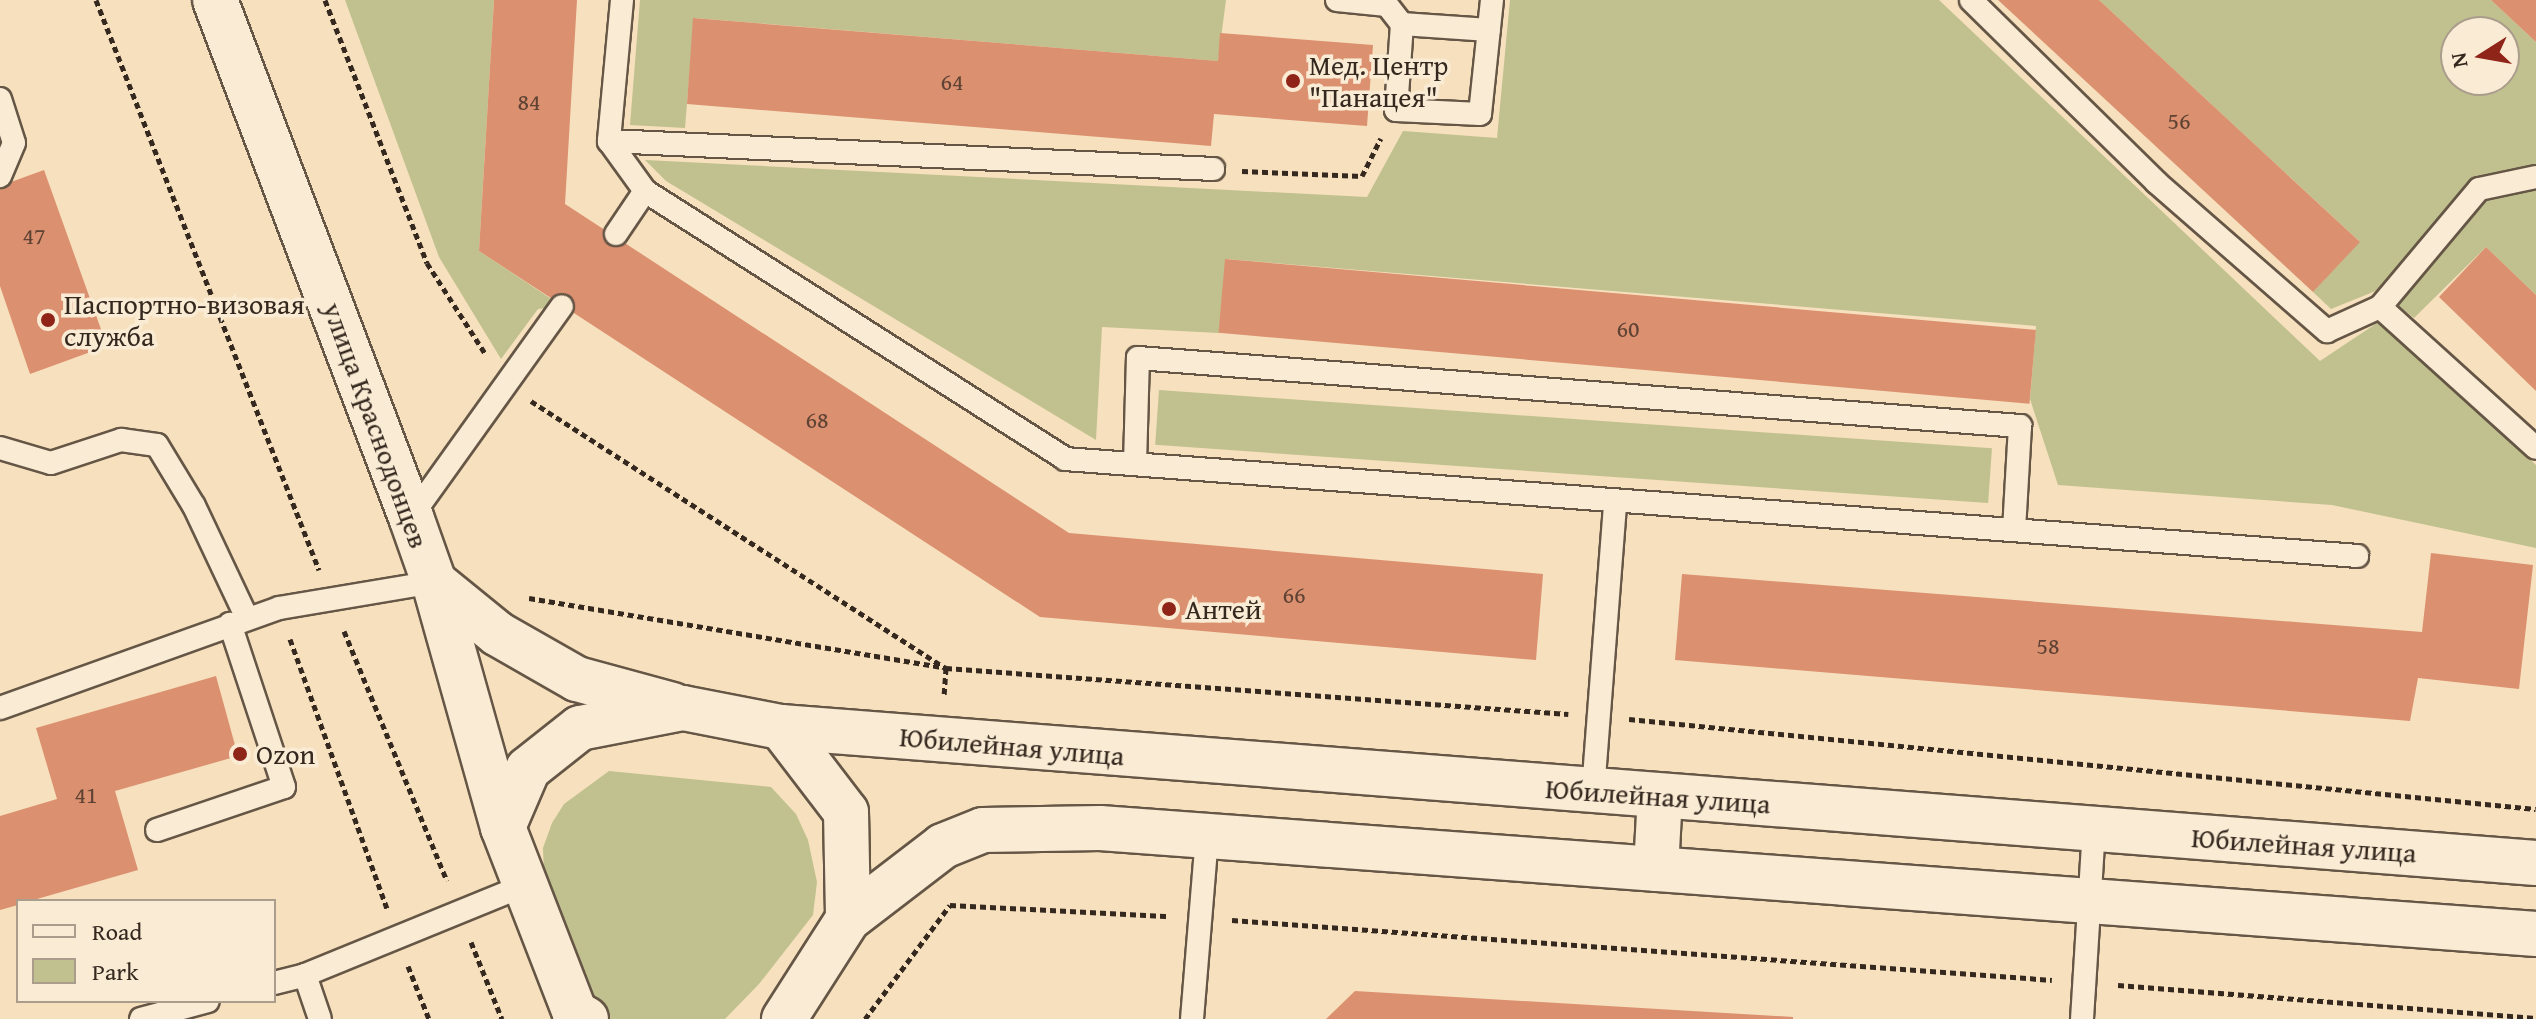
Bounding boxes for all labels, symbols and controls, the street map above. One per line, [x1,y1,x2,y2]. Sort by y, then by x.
north arrow [2440,16,2520,96]
place label: Мед. Центр "Панацея" [1309,48,1448,114]
text: N [2441,50,2476,70]
house number: 64 [940,68,964,96]
marker: Мед. Центр "Панацея" [1284,72,1302,90]
house number: 84 [517,88,541,116]
house number: 56 [2167,107,2191,135]
house number: 47 [22,222,46,250]
place label: Паспортно-визовая служба [64,287,305,353]
street label: улица Краснодонцев [316,298,436,552]
marker: Паспортно-визовая служба [39,311,57,329]
house number: 60 [1616,315,1640,343]
house number: 68 [805,406,829,434]
house number: 66 [1282,581,1306,609]
place label: Антей [1185,592,1262,626]
marker: Антей [1160,600,1178,618]
house number: 58 [2036,632,2060,660]
street label: Юбилейная улица [898,719,1126,773]
place label: Ozon [256,737,315,771]
marker: Ozon [231,745,249,763]
street label: Юбилейная улица [1544,771,1772,821]
house number: 41 [74,781,98,809]
street label: Юбилейная улица [2190,820,2418,870]
legend [16,899,276,1003]
text: Road [92,914,142,949]
text: Park [92,954,138,989]

